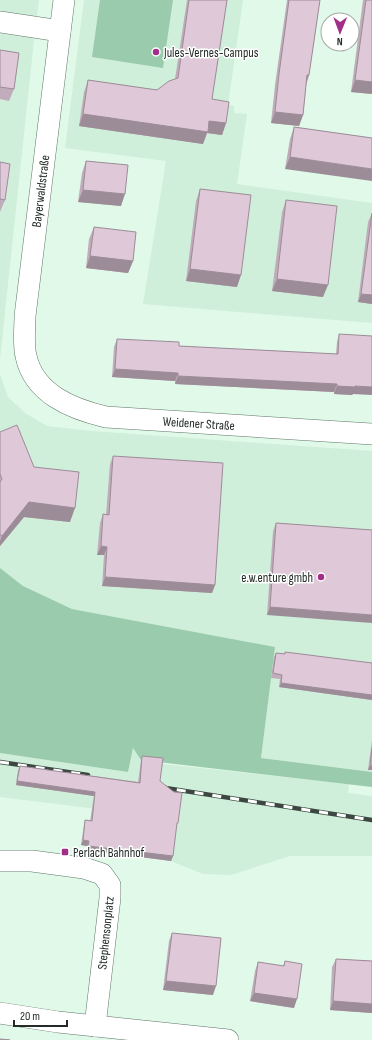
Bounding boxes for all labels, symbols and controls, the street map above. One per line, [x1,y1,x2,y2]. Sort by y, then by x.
north arrow [320,12,360,52]
text: N [337,35,343,48]
place label: Jules-Vernes-Campus [163,45,259,61]
marker: Jules-Vernes-Campus [151,47,161,57]
street label: Bayerwaldstraße [29,154,53,228]
street label: Weidener Straße [162,414,235,434]
place label: e.w.enture gmbh [241,570,313,586]
marker: e.w.enture gmbh [316,572,326,582]
place label: Perlach Bahnhof [73,845,145,861]
marker: Perlach Bahnhof [60,847,70,857]
street label: Stephensonplatz [94,895,118,971]
scale bar [14,1002,67,1028]
text: 20 m [20,1009,40,1024]

